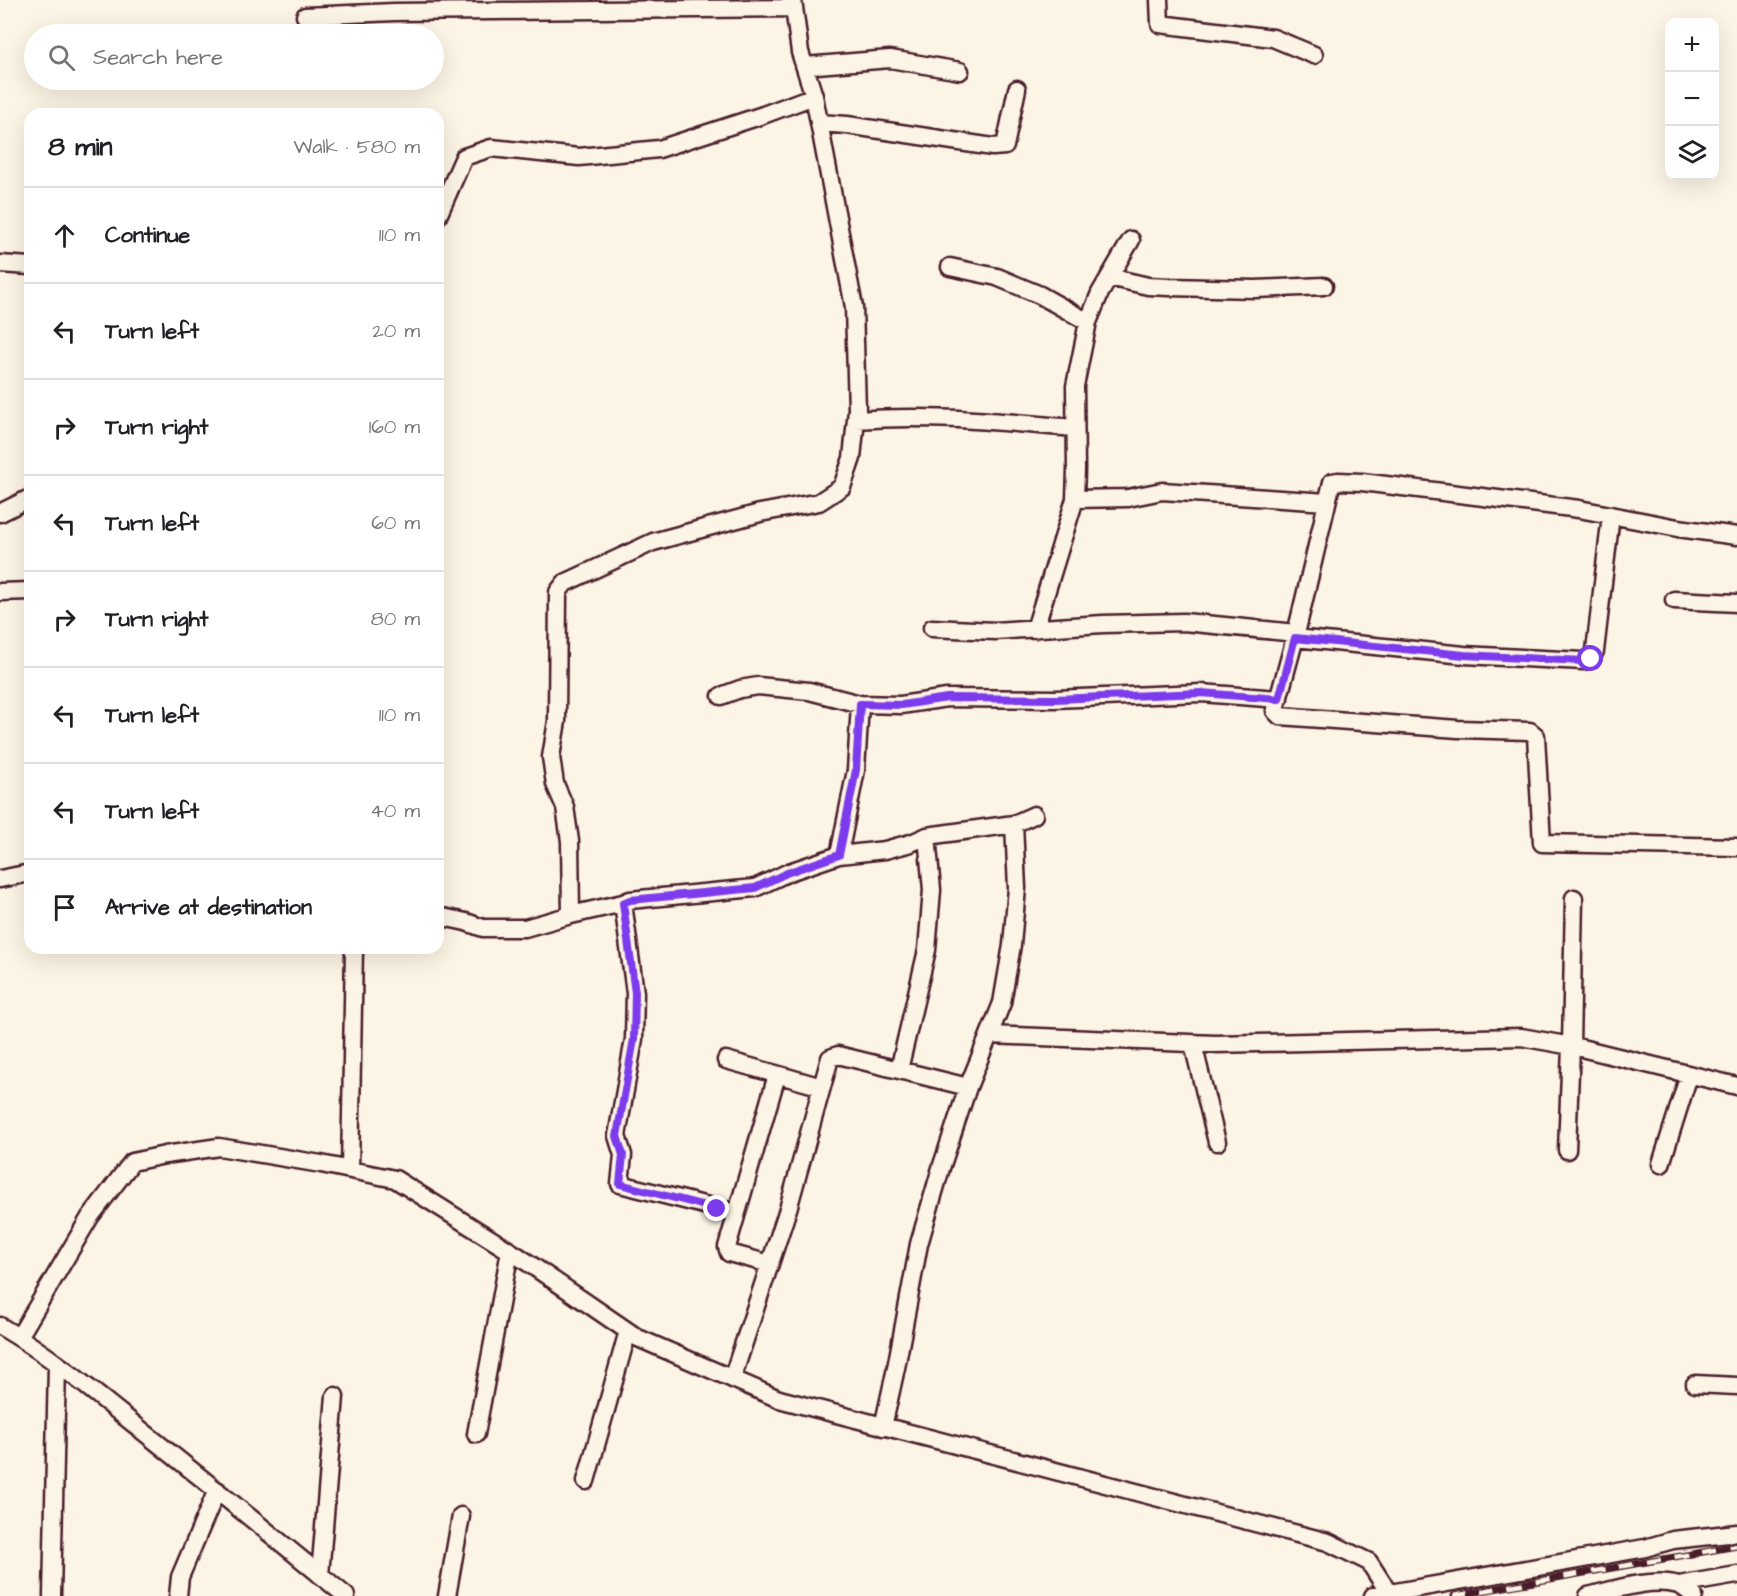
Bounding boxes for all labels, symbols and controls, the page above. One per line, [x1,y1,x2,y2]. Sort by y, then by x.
map controls [1665,18,1719,180]
button: + [1665,18,1719,72]
search box [24,24,444,90]
icon: search [45,41,78,74]
text: Search here [93,42,223,73]
button: − [1665,72,1719,126]
button: layers [1665,126,1719,180]
text: 8 min [48,129,112,165]
text: Walk · 580 m [293,133,420,161]
icon: ahead [48,219,81,252]
text: Continue [105,220,190,251]
text: 110 m [379,221,420,249]
icon: left [48,315,81,348]
text: Turn left [105,316,199,347]
text: 20 m [372,317,420,345]
icon: right [48,411,81,444]
text: Turn right [105,412,208,443]
text: 160 m [369,413,420,441]
icon: left [48,507,81,540]
text: Turn left [105,508,199,539]
text: 60 m [371,509,420,537]
icon: right [48,603,81,636]
text: Turn right [105,604,208,635]
text: 80 m [371,605,420,633]
route start [1577,645,1603,671]
icon: left [48,699,81,732]
text: Turn left [105,700,199,731]
text: 110 m [379,701,420,729]
icon: left [48,795,81,828]
text: Turn left [105,796,199,827]
text: 40 m [370,797,420,825]
icon: arrive [48,891,81,924]
text: Arrive at destination [105,892,312,923]
route end [703,1195,729,1221]

